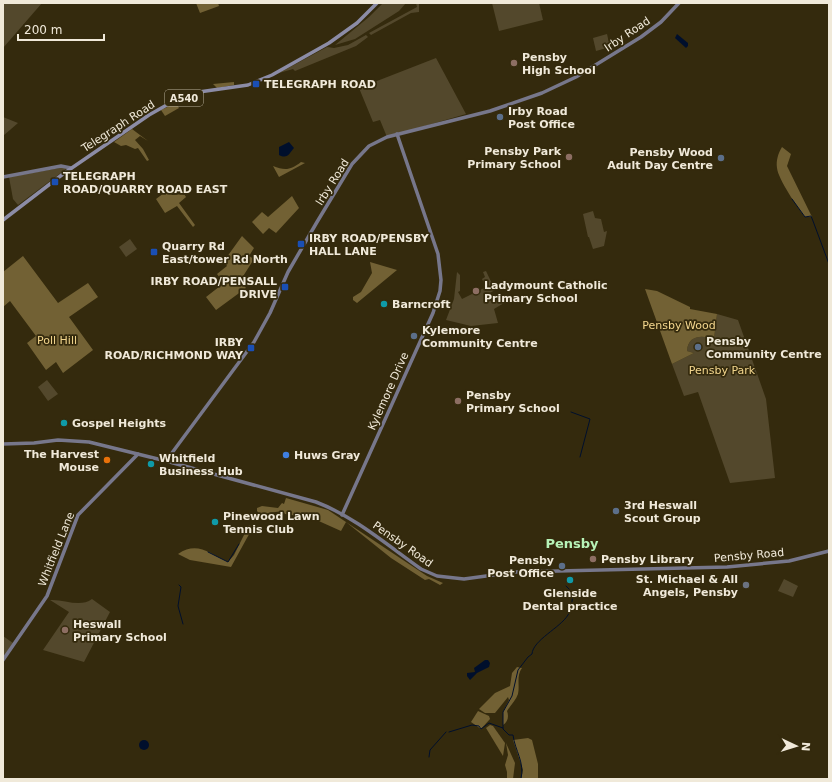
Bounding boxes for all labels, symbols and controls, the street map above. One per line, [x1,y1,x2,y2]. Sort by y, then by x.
street label: Irby Road [602,14,653,54]
scale bar [18,16,104,42]
text: 200 m [24,23,62,37]
place label: Pensby High School [522,51,596,77]
marker: Pensby High School [509,58,519,68]
place label: TELEGRAPH ROAD [264,78,376,91]
marker: TELEGRAPH ROAD [251,79,261,89]
road number: A540 [165,90,203,106]
street label: Telegraph Road [78,98,157,155]
place label: Irby Road Post Office [508,105,575,131]
marker: Irby Road Post Office [495,112,505,122]
place label: Pensby Park Primary School [467,145,562,171]
place label: Pensby Wood Adult Day Centre [607,146,713,172]
marker: Pensby Park Primary School [564,152,574,162]
marker: Pensby Wood Adult Day Centre [716,153,726,163]
street label: Irby Road [313,157,352,208]
place label: TELEGRAPH ROAD/QUARRY ROAD EAST [63,170,228,196]
marker: TELEGRAPH ROAD/QUARRY ROAD EAST [50,177,60,187]
place label: IRBY ROAD/PENSBY HALL LANE [309,232,430,258]
marker: IRBY ROAD/PENSBY HALL LANE [296,239,306,249]
place label: Quarry Rd East/tower Rd North [162,240,288,266]
marker: Quarry Rd East/tower Rd North [149,247,159,257]
place label: IRBY ROAD/PENSALL DRIVE [150,275,277,301]
place label: Ladymount Catholic Primary School [484,279,607,305]
marker: IRBY ROAD/PENSALL DRIVE [280,282,290,292]
marker: Ladymount Catholic Primary School [471,286,481,296]
place label: Barncroft [392,298,451,311]
marker: Barncroft [379,299,389,309]
park label: Pensby Wood [642,319,716,332]
place label: Kylemore Community Centre [422,324,538,350]
marker: Kylemore Community Centre [409,331,419,341]
park label: Poll Hill [37,334,77,347]
place label: Pensby Community Centre [706,335,822,361]
place label: IRBY ROAD/RICHMOND WAY [104,336,244,362]
marker: Pensby Community Centre [693,342,703,352]
marker: IRBY ROAD/RICHMOND WAY [246,343,256,353]
street label: Kylemore Drive [365,350,412,432]
park label: Pensby Park [689,364,756,377]
place label: Pensby Primary School [466,389,560,415]
marker: Pensby Primary School [453,396,463,406]
place label: Gospel Heights [72,417,166,430]
marker: Gospel Heights [59,418,69,428]
place label: The Harvest Mouse [24,448,99,474]
place label: Huws Gray [294,449,360,462]
marker: Huws Gray [281,450,291,460]
place label: Whitfield Business Hub [159,452,243,478]
marker: The Harvest Mouse [102,455,112,465]
marker: Whitfield Business Hub [146,459,156,469]
place label: 3rd Heswall Scout Group [624,499,701,525]
marker: 3rd Heswall Scout Group [611,506,621,516]
street label: Whitfield Lane [36,510,77,588]
place label: Pinewood Lawn Tennis Club [223,510,320,536]
marker: Pinewood Lawn Tennis Club [210,517,220,527]
street label: Pensby Road [370,519,435,570]
district label: Pensby [545,536,599,551]
street label: Pensby Road [713,546,785,565]
place label: Pensby Library [601,553,694,566]
place label: Pensby Post Office [487,554,554,580]
marker: Pensby Library [588,554,598,564]
marker: Pensby Post Office [557,561,567,571]
place label: St. Michael & All Angels, Pensby [636,573,738,599]
marker: Glenside Dental practice [565,575,575,585]
marker: St. Michael & All Angels, Pensby [741,580,751,590]
place label: Glenside Dental practice [523,587,617,613]
place label: Heswall Primary School [73,618,167,644]
marker: Heswall Primary School [60,625,70,635]
north arrow [776,726,816,766]
text: N [799,742,812,752]

